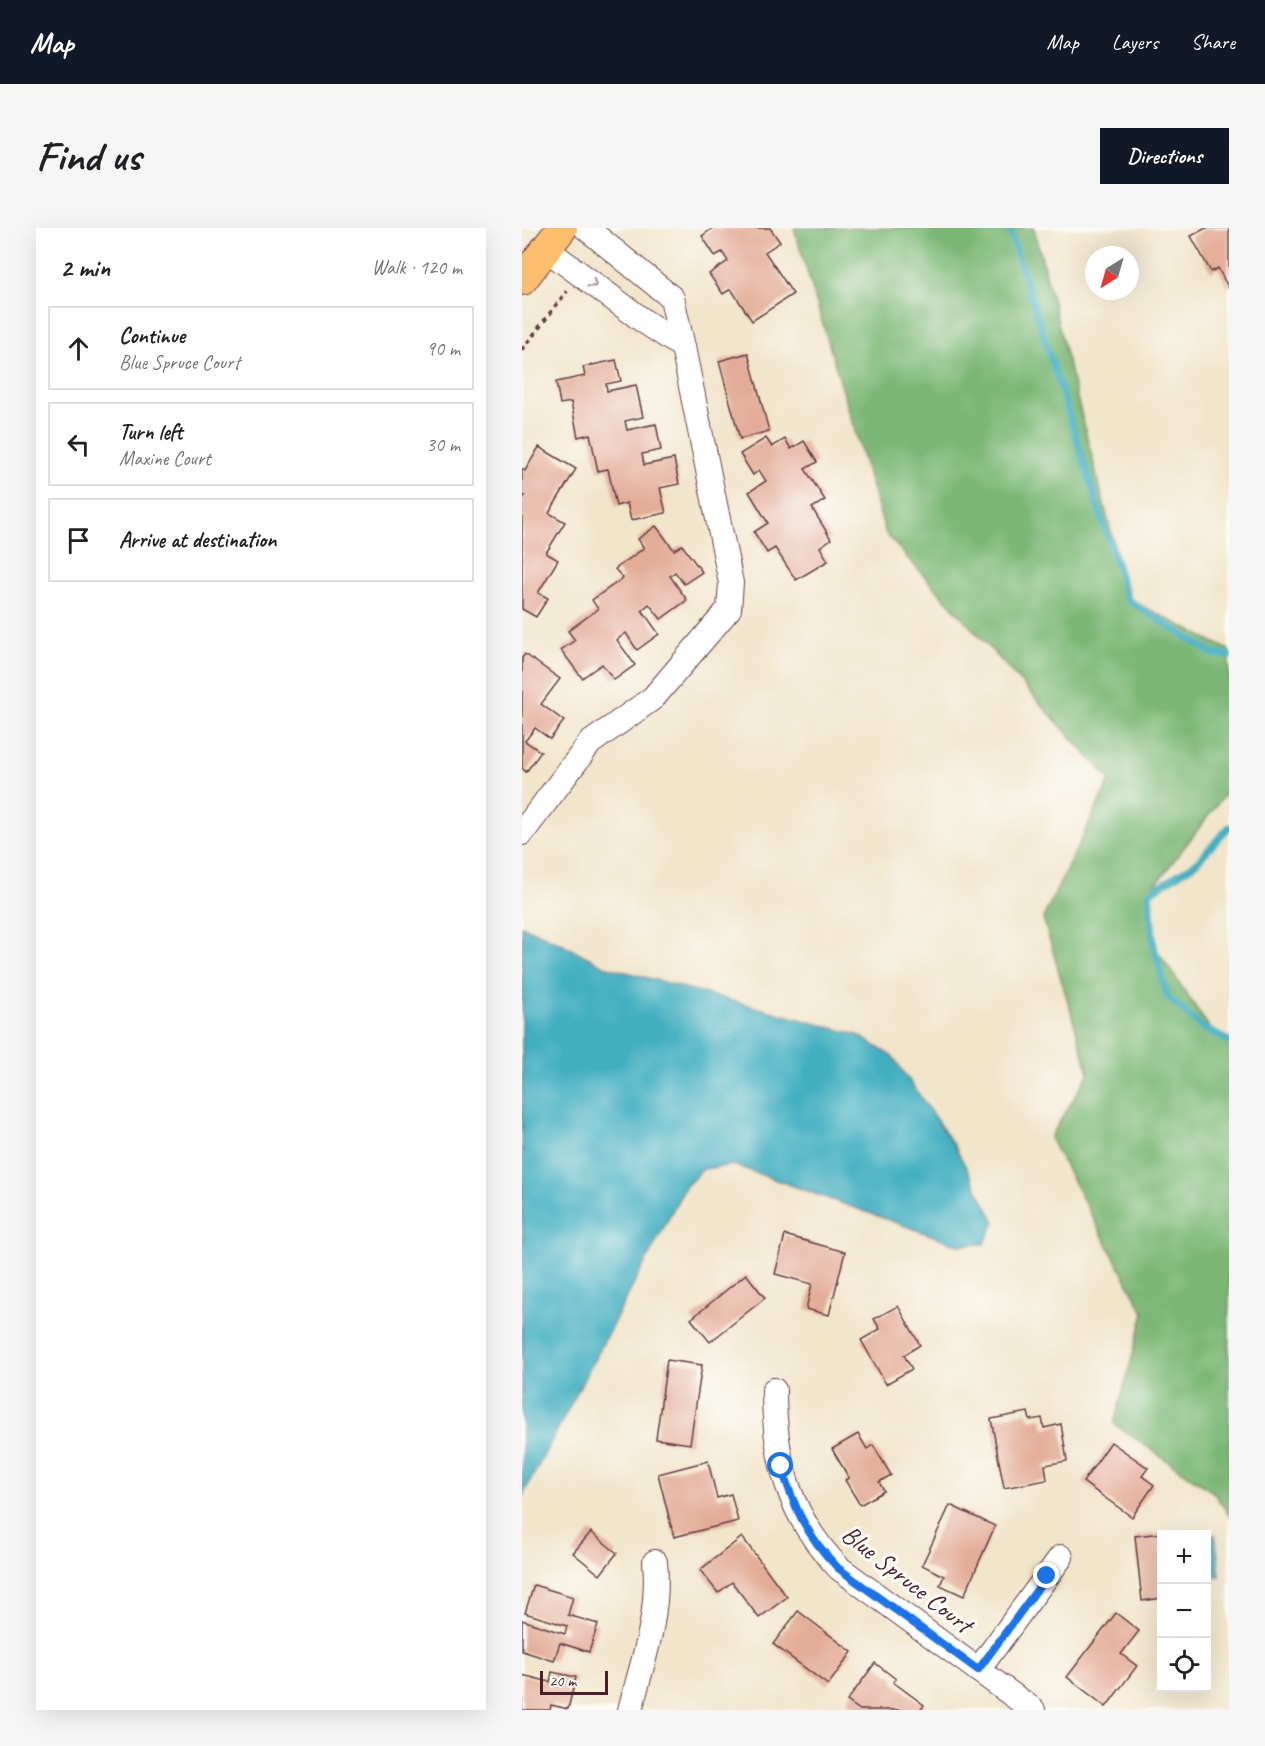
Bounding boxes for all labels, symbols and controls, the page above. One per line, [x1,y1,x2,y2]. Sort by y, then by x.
text: Map [30,25,73,60]
text: Map [1046,29,1079,55]
text: Layers [1112,29,1158,55]
text: Share [1191,29,1235,55]
button: Directions [1100,128,1229,184]
text: Find us [36,130,141,183]
north arrow [1085,246,1139,300]
text: 2 min [60,251,110,284]
text: Walk · 120 m [372,255,462,280]
one-way arrow [586,276,597,287]
text: Continue [119,322,185,350]
icon: ahead [62,332,95,365]
text: 90 m [426,336,460,361]
text: Blue Spruce Court [119,350,240,375]
text: Turn left [119,418,183,446]
icon: left [62,428,95,461]
text: 30 m [426,432,460,457]
text: Maxine Court [119,446,211,471]
icon: arrive [62,524,95,557]
text: Arrive at destination [119,526,276,554]
route start [767,1452,793,1478]
street label: Blue Spruce Court [835,1518,982,1642]
map controls [1157,1530,1211,1692]
button: + [1157,1530,1211,1584]
route end [1033,1562,1059,1588]
button: − [1157,1584,1211,1638]
button: locate [1157,1638,1211,1692]
scale bar [540,1668,608,1696]
text: 20 m [549,1671,576,1691]

